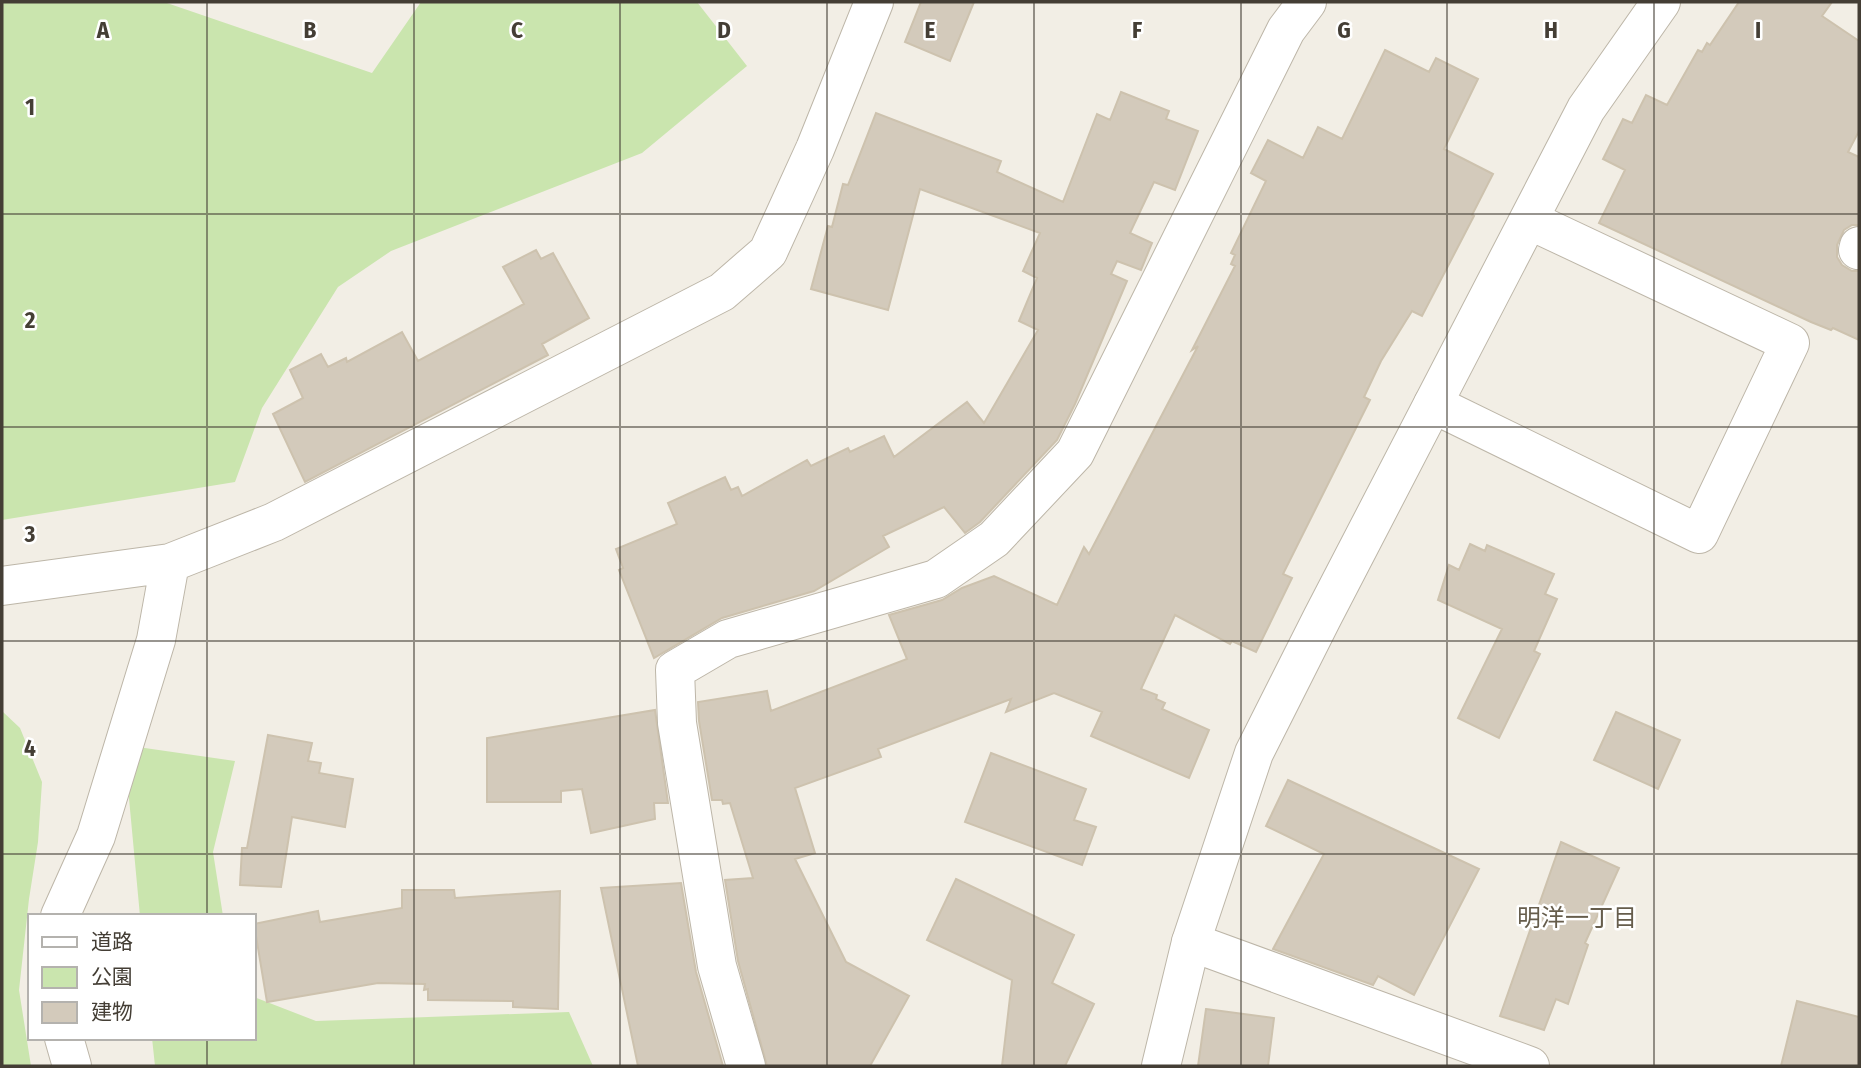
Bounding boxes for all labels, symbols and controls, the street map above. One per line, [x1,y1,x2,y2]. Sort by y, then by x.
text: A [96,16,110,44]
text: B [304,16,317,44]
text: C [511,16,523,44]
text: D [717,16,731,44]
text: E [925,16,936,44]
text: F [1132,16,1142,44]
text: G [1337,16,1351,44]
text: H [1544,16,1558,44]
text: I [1755,16,1761,44]
text: 1 [25,93,35,121]
text: 2 [24,306,36,334]
text: 3 [24,520,36,548]
text: 4 [24,734,36,762]
district label: 明洋一丁目 [1517,904,1637,932]
legend [28,914,256,1040]
text: 道路 [91,929,133,955]
text: 公園 [91,964,133,990]
text: 建物 [91,999,133,1025]

